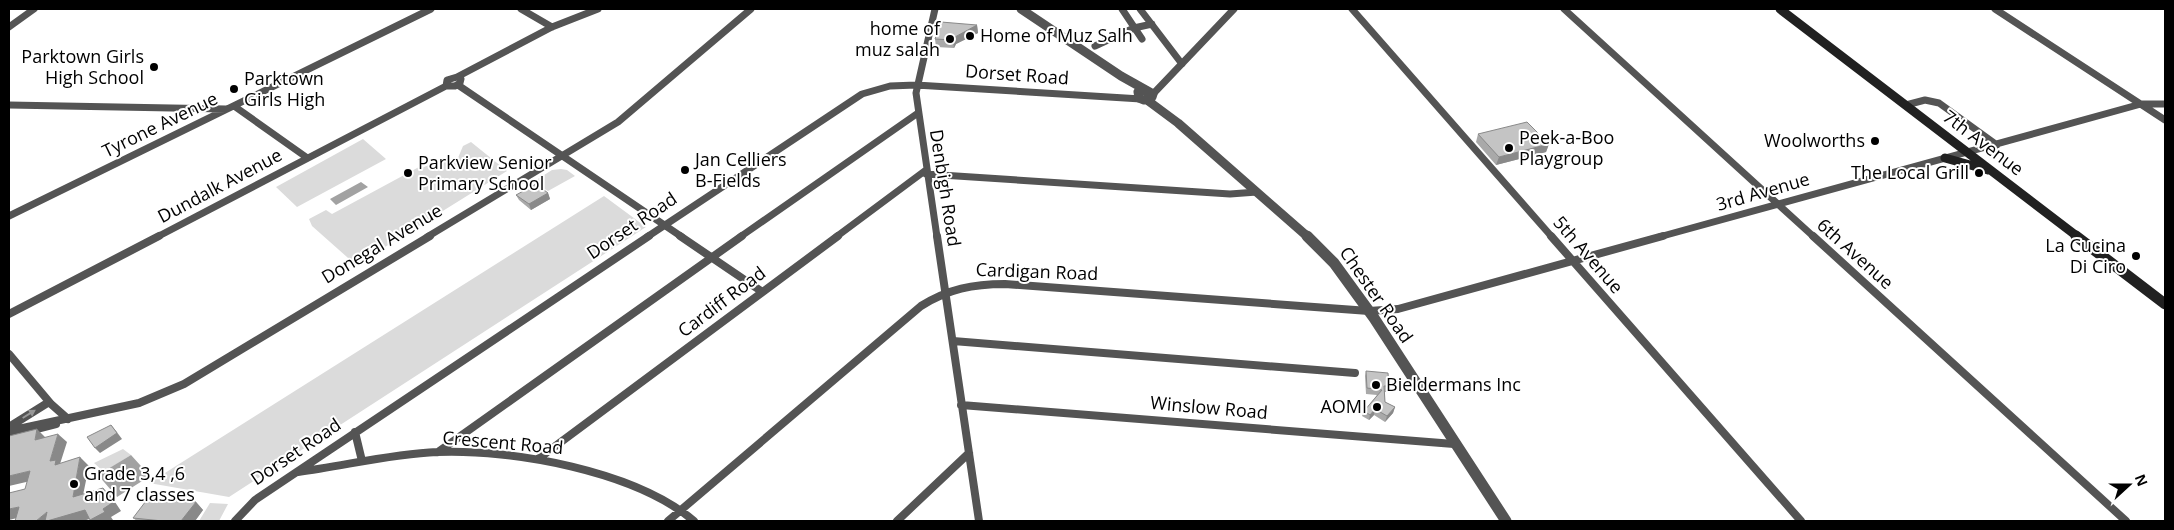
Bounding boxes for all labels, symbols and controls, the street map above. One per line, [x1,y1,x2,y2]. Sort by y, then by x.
place label: home of muz salah [855,16,941,61]
place label: Home of Muz Salh [980,23,1133,47]
marker: Home of Muz Salh [964,30,976,42]
marker: home of muz salah [944,33,956,45]
place label: Parktown Girls High School [21,44,144,89]
street label: Dorset Road [964,58,1070,90]
marker: Parktown Girls High School [148,61,160,73]
place label: Parktown Girls High [244,66,325,111]
marker: Parktown Girls High [228,83,240,95]
street label: Tyrone Avenue [98,86,221,162]
street label: 7th Avenue [1938,104,2029,180]
place label: Peek-a-Boo Playgroup [1519,125,1614,170]
street label: Denbigh Road [925,128,967,248]
place label: Woolworths [1764,128,1865,152]
marker: Woolworths [1869,135,1881,147]
street label: Dundalk Avenue [153,142,286,228]
marker: Peek-a-Boo Playgroup [1503,142,1515,154]
place label: Jan Celliers B-Fields [693,147,787,192]
place label: Parkview Senior Primary School [418,150,552,195]
place label: The Local Grill [1851,160,1969,184]
marker: Jan Celliers B-Fields [679,164,691,176]
street label: 3rd Avenue [1713,166,1812,216]
marker: Parkview Senior Primary School [402,167,414,179]
marker: The Local Grill [1973,167,1985,179]
street label: Dorset Road [582,186,681,264]
street label: Donegal Avenue [317,198,446,289]
street label: 5th Avenue [1549,211,1629,298]
street label: 6th Avenue [1812,213,1899,294]
place label: La Cucina Di Ciro [2045,233,2126,278]
street label: Chester Road [1335,241,1419,347]
marker: La Cucina Di Ciro [2130,250,2142,262]
street label: Cardigan Road [975,257,1099,285]
street label: Cardiff Road [673,260,770,342]
place label: Bieldermans Inc [1386,372,1521,396]
marker: Bieldermans Inc [1370,379,1382,391]
street label: Winslow Road [1149,390,1269,424]
place label: AOMI [1320,394,1367,418]
marker: AOMI [1371,401,1383,413]
one-way arrow [22,410,35,419]
street label: Dorset Road [246,412,345,490]
street label: Crescent Road [442,425,565,459]
north arrow [2104,460,2154,510]
place label: Grade 3,4 ,6 and 7 classes [84,461,195,506]
text: N [2131,471,2153,489]
marker: Grade 3,4 ,6 and 7 classes [68,478,80,490]

